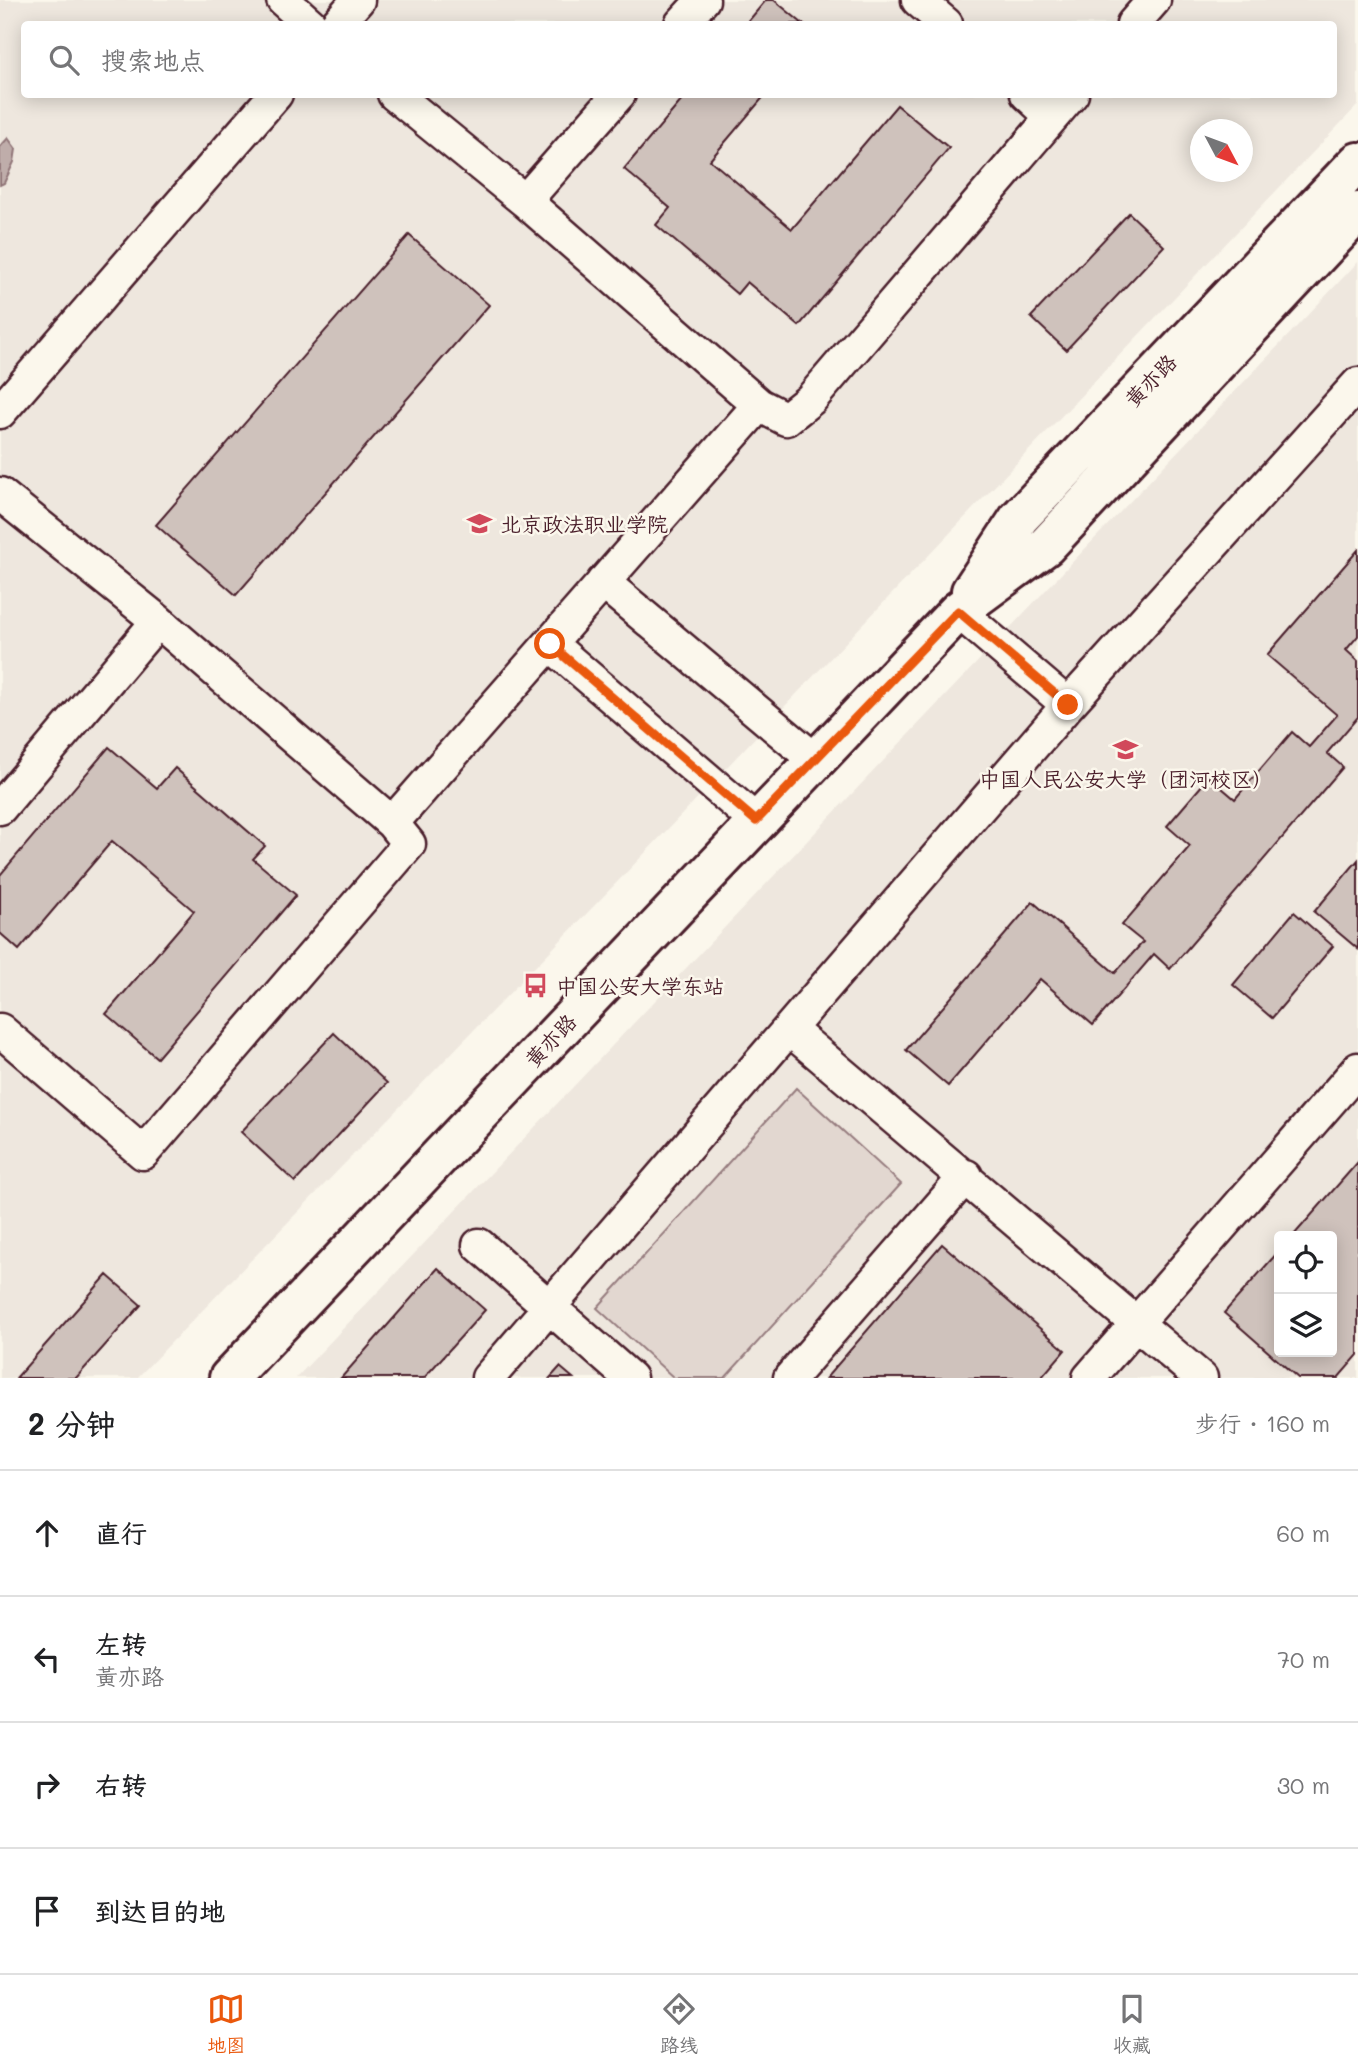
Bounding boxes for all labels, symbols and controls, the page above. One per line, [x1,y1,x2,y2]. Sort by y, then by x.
search box [21,21,1337,98]
icon: search [45,41,83,79]
text: 搜索地点 [101,43,205,77]
north arrow [1190,119,1253,182]
street label: 黄亦路 [1118,348,1182,412]
school or university icon: 北京政法职业学院 [466,509,494,537]
place label: 北京政法职业学院 [500,510,668,537]
route start [534,628,565,659]
route end [1052,689,1083,720]
school or university icon: 中国人民公安大学（团河校区） [1112,735,1140,763]
place label: 中国人民公安大学（团河校区） [979,765,1273,792]
bus stop icon: 中国公安大学东站 [522,971,550,999]
place label: 中国公安大学东站 [556,972,724,999]
street label: 黄亦路 [519,1008,581,1072]
map controls [1274,1231,1337,1357]
button: locate [1274,1231,1337,1294]
button: layers [1274,1294,1337,1357]
text: 2 分钟 [28,1403,116,1443]
text: 步行 · 160 m [1195,1408,1330,1438]
icon: ahead [28,1514,66,1552]
text: 直行 [95,1516,147,1550]
text: 60 m [1276,1518,1330,1548]
text: 左转 [95,1627,147,1661]
icon: left [28,1640,66,1678]
text: 70 m [1277,1644,1330,1674]
text: 黄亦路 [95,1661,164,1691]
icon: right [28,1766,66,1804]
text: 右转 [95,1768,147,1802]
text: 30 m [1277,1770,1330,1800]
icon: arrive [28,1892,66,1930]
text: 到达目的地 [95,1894,225,1928]
tab: 地图 [207,1990,245,2057]
tab: 路线 [660,1990,698,2057]
tab: 收藏 [1113,1990,1151,2057]

